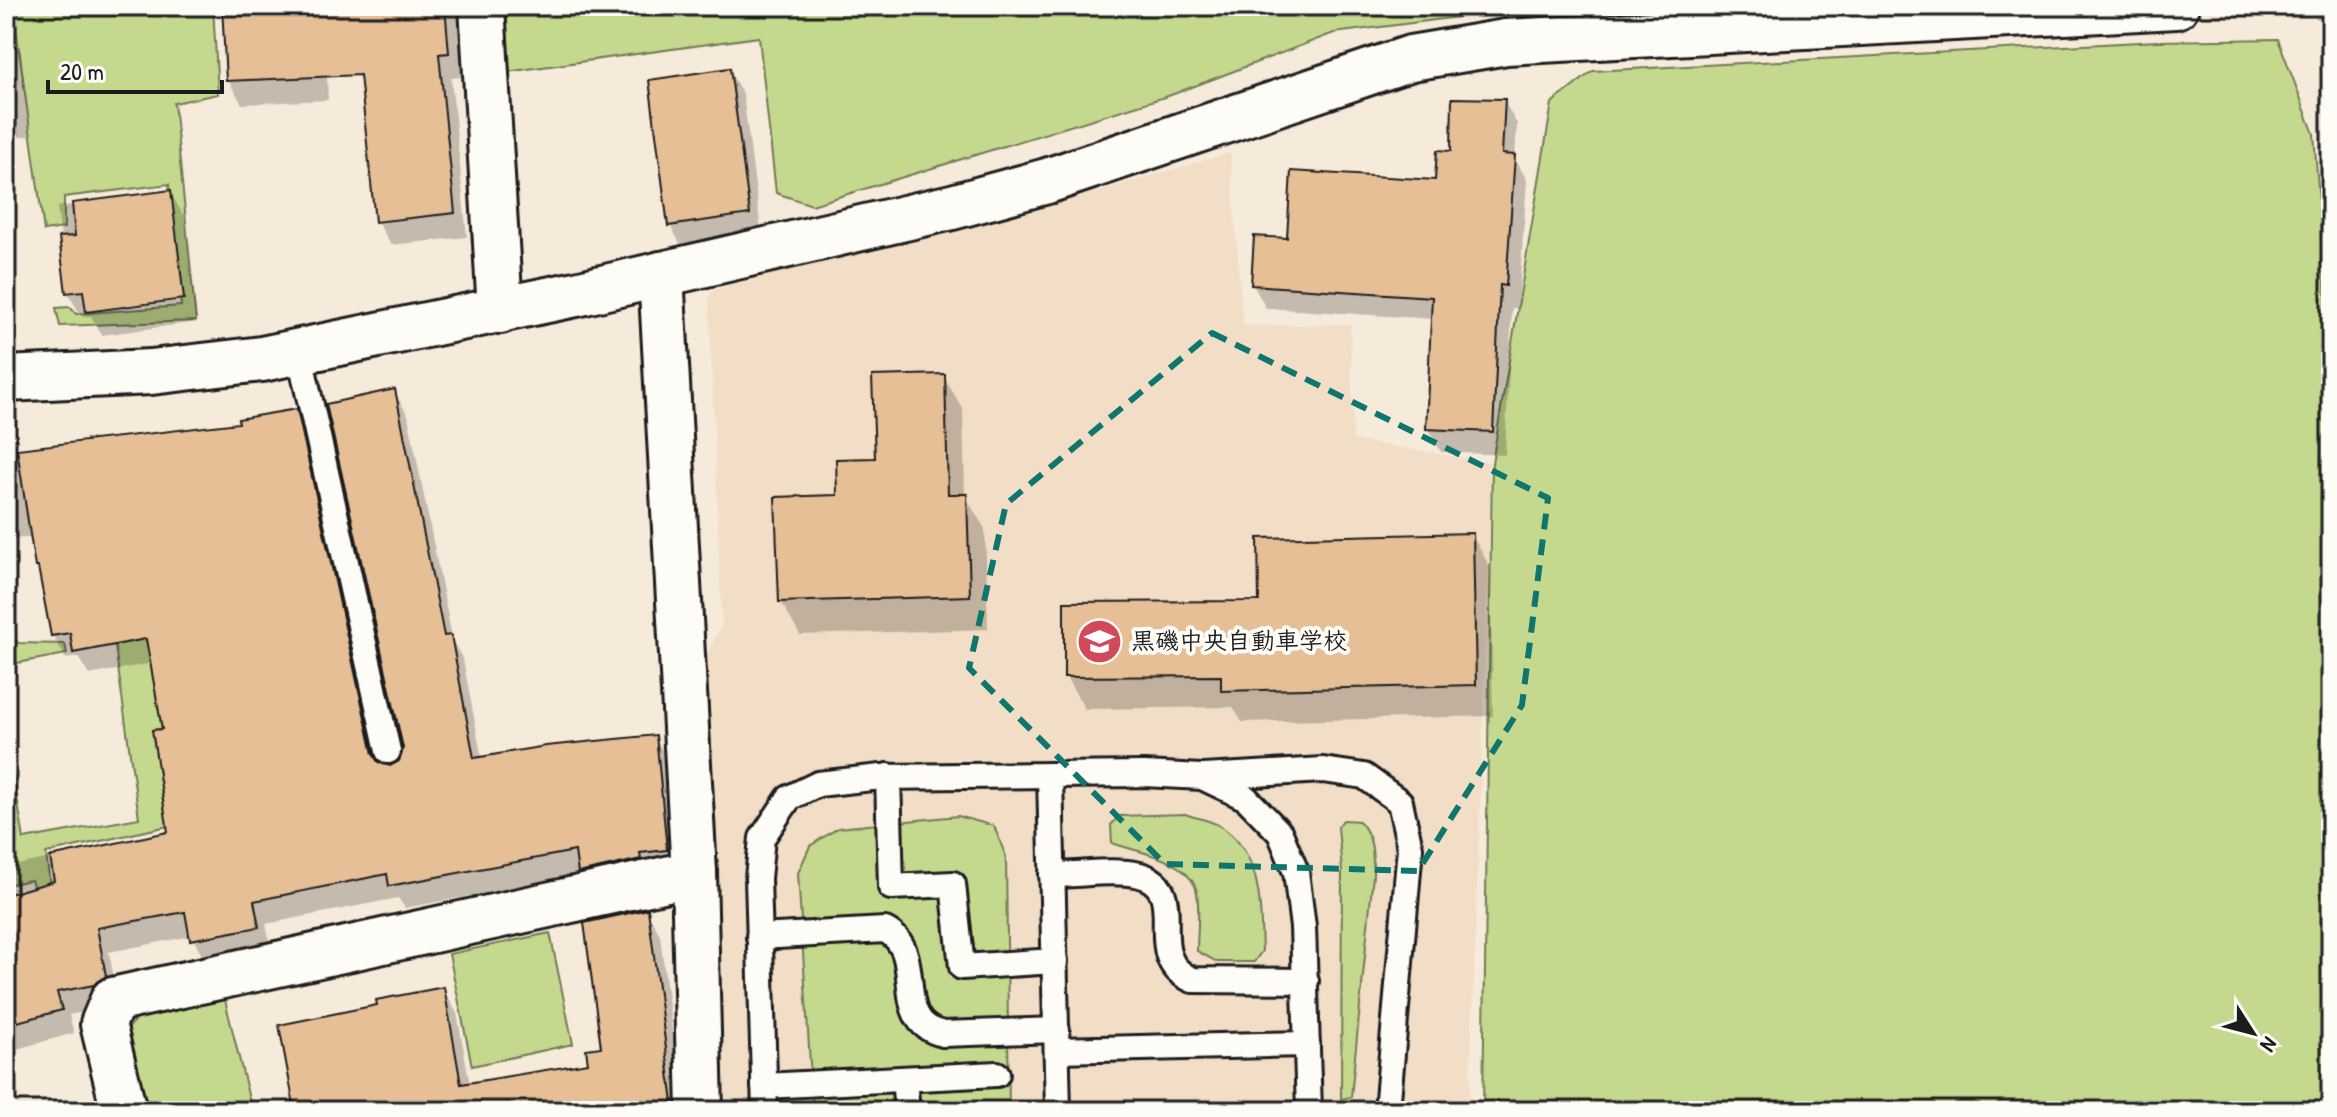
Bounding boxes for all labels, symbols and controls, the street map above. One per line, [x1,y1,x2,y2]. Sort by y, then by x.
scale bar [48,44,222,94]
text: 20 m [60,55,104,87]
school or university icon: 黒磯中央自動車学校 [1076,617,1124,665]
place label: 黒磯中央自動車学校 [1131,624,1347,656]
north arrow [2213,993,2293,1073]
text: N [2253,1031,2285,1059]

